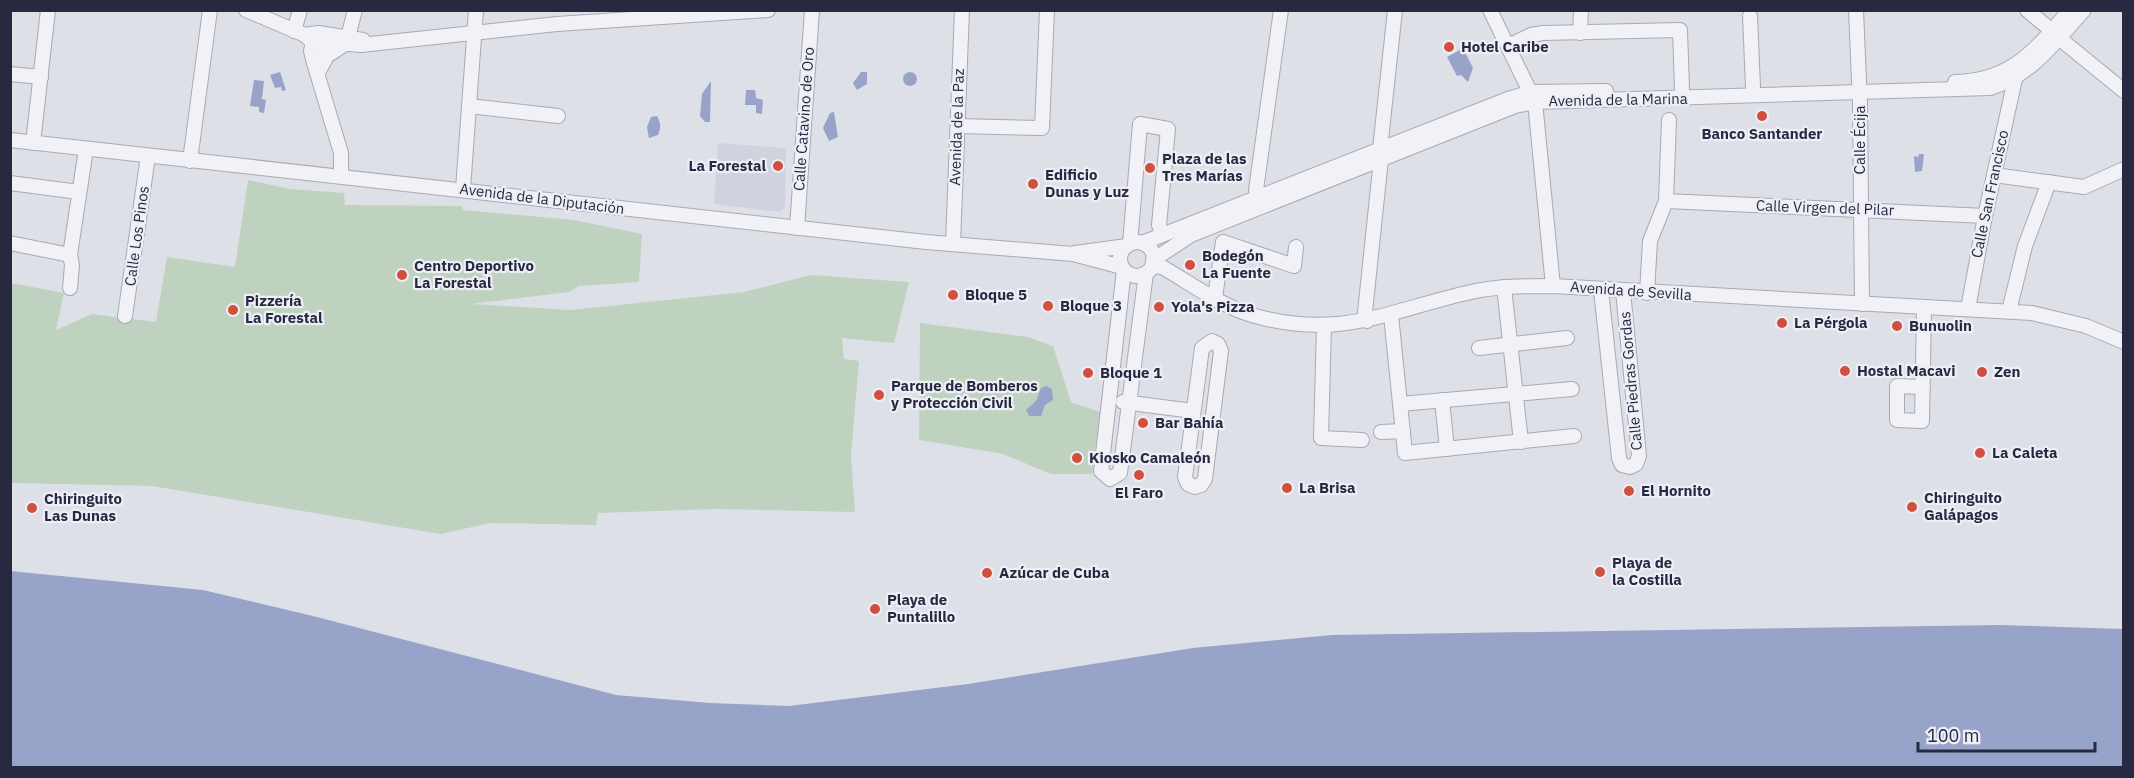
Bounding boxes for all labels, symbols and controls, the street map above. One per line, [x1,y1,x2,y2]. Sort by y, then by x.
place label: Hotel Caribe [1461,37,1549,56]
marker: Hotel Caribe [1442,40,1456,54]
street label: Calle Catavino de Oro [789,46,818,192]
street label: Avenida de la Paz [945,68,968,186]
street label: Avenida de la Marina [1548,89,1688,110]
street label: Calle Écija [1850,106,1869,174]
marker: Banco Santander [1755,109,1769,123]
place label: Banco Santander [1702,124,1822,143]
street label: Calle San Francisco [1967,128,2012,260]
place label: Plaza de las Tres Marías [1162,149,1247,185]
place label: La Forestal [688,156,766,175]
marker: La Forestal [771,159,785,173]
marker: Plaza de las Tres Marías [1143,161,1157,175]
place label: Edificio Dunas y Luz [1045,165,1129,201]
marker: Edificio Dunas y Luz [1026,177,1040,191]
street label: Avenida de la Diputación [459,179,626,218]
street label: Calle Los Pinos [120,185,153,287]
street label: Calle Virgen del Pilar [1756,196,1895,219]
place label: Bodegón La Fuente [1202,246,1271,282]
place label: Centro Deportivo La Forestal [414,256,534,292]
marker: Bodegón La Fuente [1183,258,1197,272]
marker: Centro Deportivo La Forestal [395,268,409,282]
street label: Avenida de Sevilla [1570,277,1692,304]
place label: Bloque 5 [965,285,1027,304]
marker: Bloque 5 [946,288,960,302]
place label: Pizzería La Forestal [245,291,323,327]
place label: Bloque 3 [1060,296,1122,315]
place label: Yola's Pizza [1171,297,1255,316]
marker: Bloque 3 [1041,299,1055,313]
marker: Yola's Pizza [1152,300,1166,314]
marker: Pizzería La Forestal [226,303,240,317]
street label: Calle Piedras Gordas [1615,311,1646,451]
place label: La Pérgola [1794,313,1868,332]
marker: La Pérgola [1775,316,1789,330]
place label: Bunuolin [1909,316,1972,335]
marker: Bunuolin [1890,319,1904,333]
place label: Hostal Macavi [1857,361,1955,380]
place label: Zen [1994,362,2020,381]
place label: Bloque 1 [1100,363,1162,382]
marker: Hostal Macavi [1838,364,1852,378]
marker: Zen [1975,365,1989,379]
marker: Bloque 1 [1081,366,1095,380]
place label: Parque de Bomberos y Protección Civil [891,376,1038,412]
marker: Parque de Bomberos y Protección Civil [872,388,886,402]
place label: Bar Bahía [1155,413,1224,432]
marker: Bar Bahía [1136,416,1150,430]
place label: La Caleta [1992,443,2058,462]
marker: La Caleta [1973,446,1987,460]
place label: Kiosko Camaleón [1089,448,1211,467]
marker: Kiosko Camaleón [1070,451,1084,465]
marker: El Faro [1132,468,1146,482]
place label: La Brisa [1299,478,1356,497]
marker: La Brisa [1280,481,1294,495]
place label: El Hornito [1641,481,1711,500]
place label: El Faro [1115,483,1163,502]
marker: El Hornito [1622,484,1636,498]
place label: Chiringuito Galápagos [1924,488,2002,524]
place label: Chiringuito Las Dunas [44,489,122,525]
marker: Chiringuito Galápagos [1905,500,1919,514]
marker: Chiringuito Las Dunas [25,501,39,515]
place label: Playa de la Costilla [1612,553,1682,589]
place label: Azúcar de Cuba [999,563,1110,582]
marker: Playa de la Costilla [1593,565,1607,579]
marker: Azúcar de Cuba [980,566,994,580]
place label: Playa de Puntalillo [887,590,955,626]
marker: Playa de Puntalillo [868,602,882,616]
scale bar [1918,715,2095,753]
text: 100 m [1927,724,1979,747]

